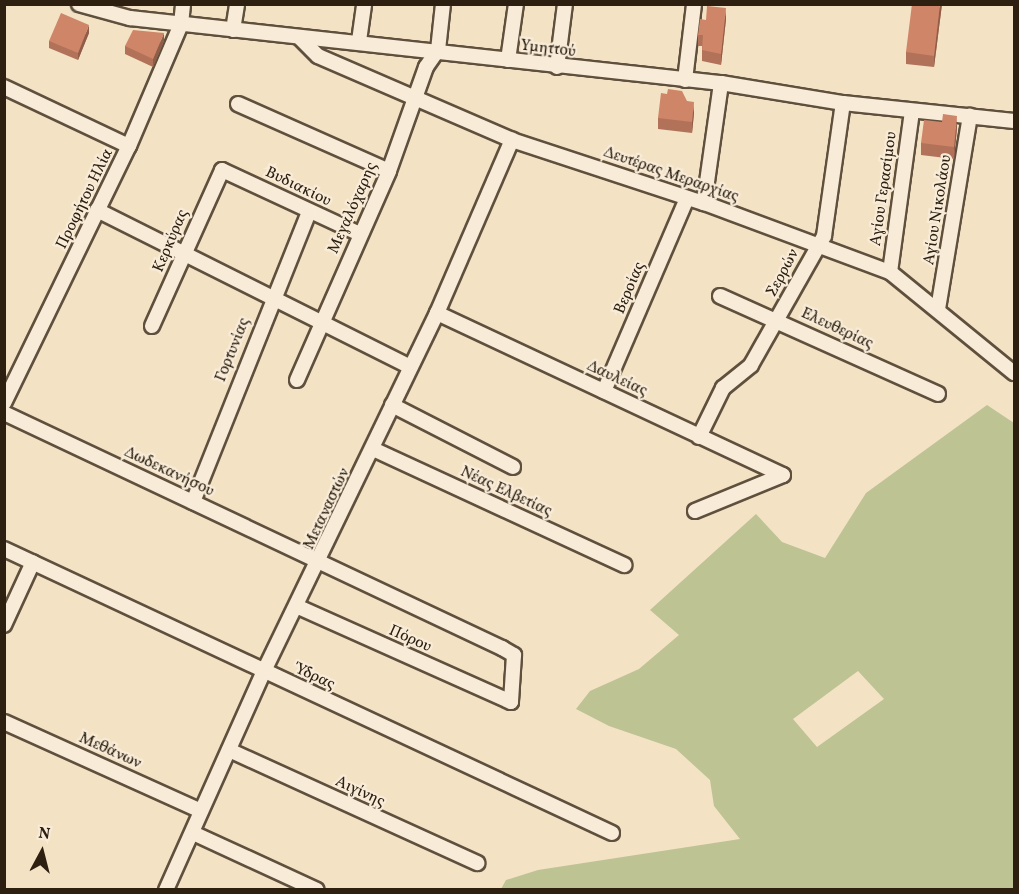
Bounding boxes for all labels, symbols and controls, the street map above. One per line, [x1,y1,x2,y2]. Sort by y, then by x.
street label: Υμηττού [519,36,577,62]
street label: Αγίου Γερασίμου [866,131,902,247]
street label: Δευτέρας Μεραρχίας [601,143,741,207]
street label: Προφήτου Ηλία [52,146,118,252]
street label: Αγίου Νικολάου [920,154,956,266]
street label: Μεγαλόχαρης [324,159,382,257]
street label: Βυδιακίου [262,163,334,211]
street label: Κερκύρας [149,207,193,275]
street label: Σερρών [762,246,804,300]
street label: Βεροίας [610,259,650,317]
street label: Ελευθερίας [798,304,876,354]
street label: Γορτυνίας [211,315,255,385]
street label: Δαυλείας [584,357,650,401]
street label: Δωδεκανήσου [121,443,217,501]
street label: Νέας Ελβετίας [457,462,555,522]
street label: Μεταναστών [300,465,354,553]
street label: Πόρου [386,621,434,657]
street label: Ύδρας [292,660,338,694]
street label: Μεθάνων [76,729,144,773]
street label: Αιγίνης [332,772,388,812]
north arrow [12,822,72,882]
text: N [37,823,51,846]

